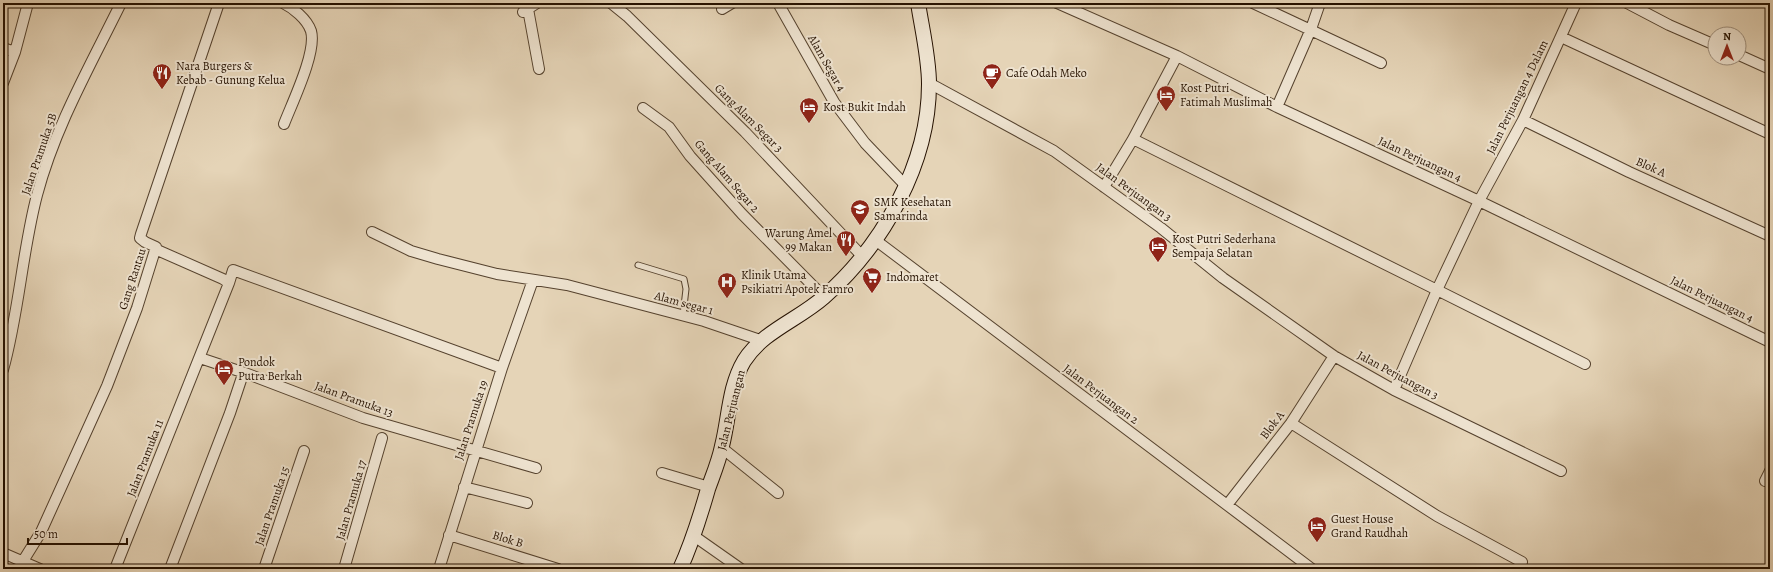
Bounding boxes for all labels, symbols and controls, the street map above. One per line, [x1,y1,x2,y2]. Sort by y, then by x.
north arrow [1707,26,1747,66]
text: N [1723,29,1731,44]
street label: Alam Segar 4 [804,31,850,95]
street label: Jalan Perjuangan 4 Dalam [1482,37,1552,157]
place label: Nara Burgers & Kebab - Gunung Kelua [176,58,285,88]
restaurant icon: Nara Burgers & Kebab - Gunung Kelua [151,62,173,90]
cafe icon: Cafe Odah Meko [981,62,1003,90]
place label: Cafe Odah Meko [1006,65,1087,81]
street label: Gang Alam Segar 3 [711,80,787,156]
place label: Kost Putri Fatimah Muslimah [1180,80,1273,110]
hotel icon: Kost Putri Fatimah Muslimah [1155,84,1177,112]
hotel icon: Kost Bukit Indah [798,96,820,124]
place label: Kost Bukit Indah [823,99,906,115]
street label: Jalan Pramuka 5B [17,111,61,197]
street label: Jalan Perjuangan 4 [1376,133,1465,186]
street label: Gang Alam Segar 2 [691,136,763,216]
street label: Blok A [1633,153,1670,181]
street label: Jalan Perjuangan 3 [1093,159,1175,225]
place label: SMK Kesehatan Samarinda [874,194,952,224]
school or university icon: SMK Kesehatan Samarinda [849,198,871,226]
place label: Warung Amel 99 Makan [764,225,832,255]
restaurant icon: Warung Amel 99 Makan [835,229,857,257]
place label: Kost Putri Sederhana Sempaja Selatan [1172,231,1276,261]
hotel icon: Kost Putri Sederhana Sempaja Selatan [1147,235,1169,263]
street label: Gang Rantau [115,246,150,312]
supermarket icon: Indomaret [861,266,883,294]
place label: Klinik Utama Psikiatri Apotek Famro [741,267,854,297]
place label: Indomaret [886,269,939,285]
hospital icon: Klinik Utama Psikiatri Apotek Famro [716,271,738,299]
street label: Jalan Perjuangan 4 [1668,272,1757,326]
street label: Alam segar 1 [652,287,715,319]
street label: Jalan Perjuangan 3 [1355,347,1441,403]
place label: Pondok Putra Berkah [238,354,303,384]
hotel icon: Pondok Putra Berkah [213,358,235,386]
street label: Jalan Perjuangan 2 [1060,360,1142,428]
street label: Jalan Perjuangan [713,368,749,452]
street label: Jalan Pramuka 13 [313,377,395,421]
street label: Jalan Pramuka 19 [451,378,491,462]
street label: Blok A [1256,407,1288,442]
street label: Jalan Pramuka 11 [123,417,167,499]
street label: Jalan Pramuka 17 [332,457,370,542]
street label: Jalan Pramuka 15 [251,464,293,548]
place label: Guest House Grand Raudhah [1331,511,1409,541]
hotel icon: Guest House Grand Raudhah [1306,515,1328,543]
scale bar [28,520,127,546]
text: 50 m [34,526,58,542]
street label: Blok B [491,527,525,551]

